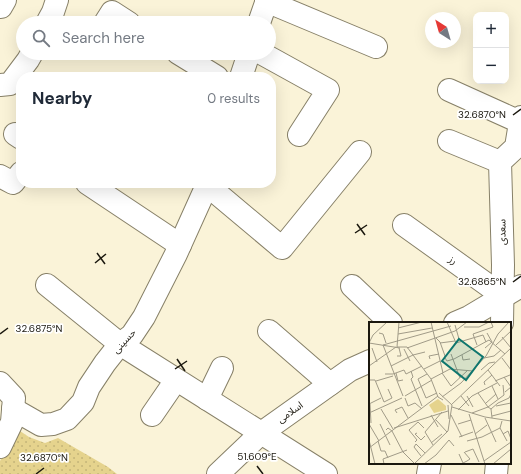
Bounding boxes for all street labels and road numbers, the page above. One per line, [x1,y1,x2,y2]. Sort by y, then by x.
street label: سعدی [495,219,509,245]
street label: رز [445,252,460,268]
street label: حسینی [109,326,139,356]
street label: اسلامی [274,398,306,426]

